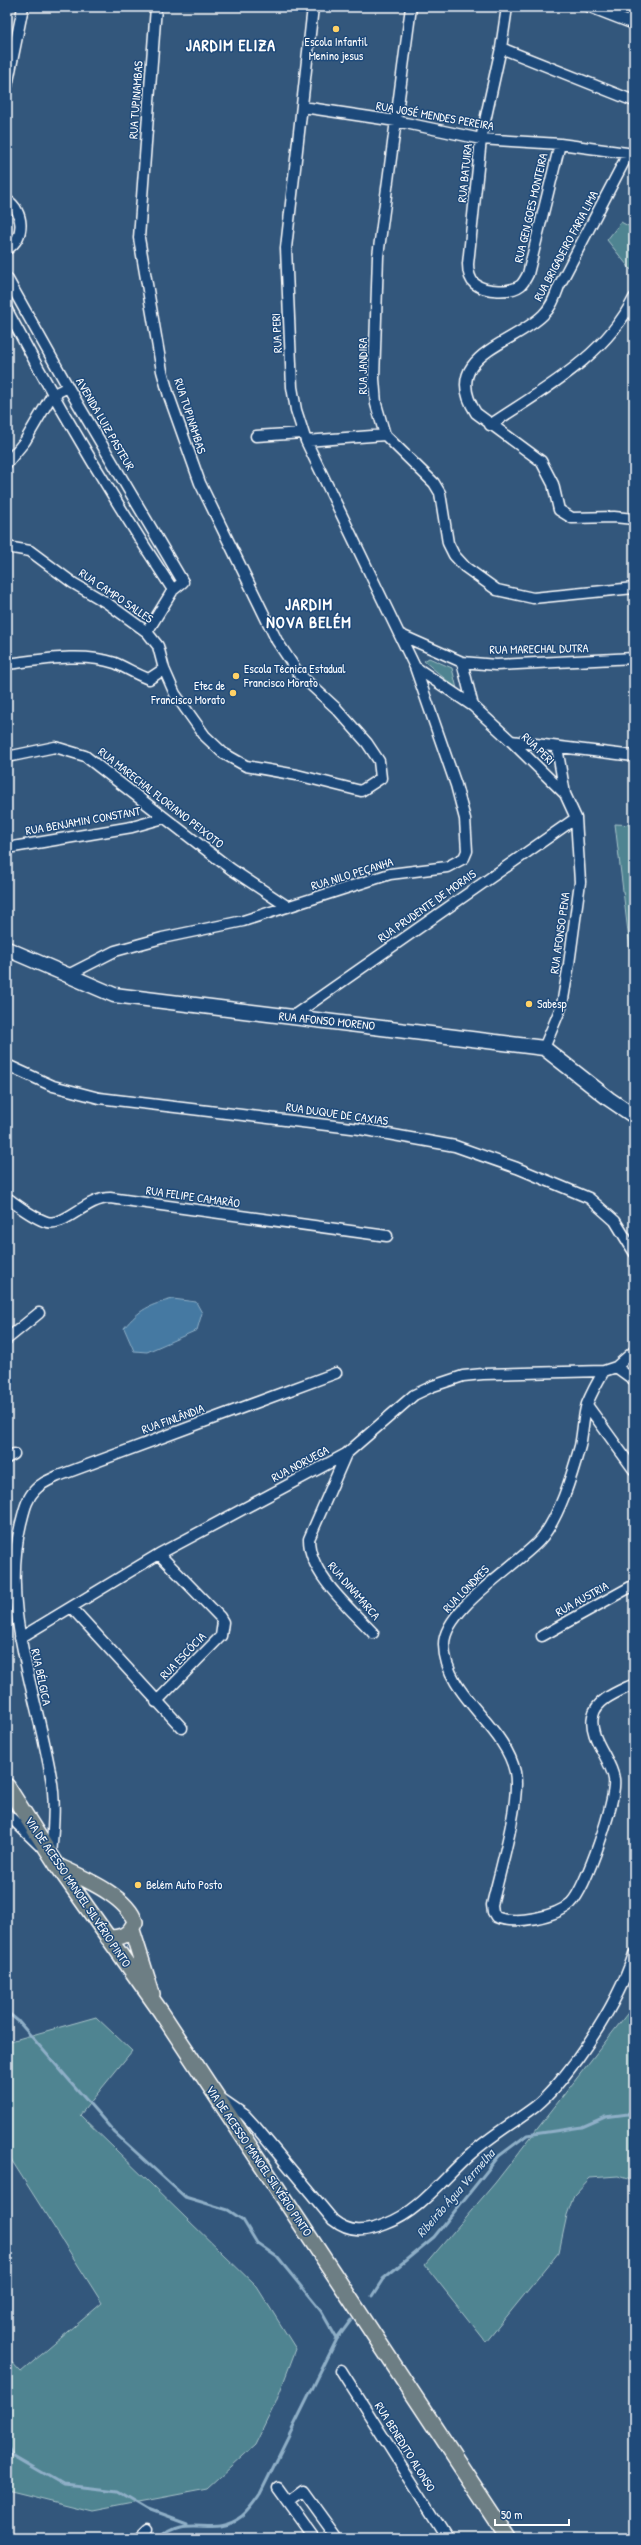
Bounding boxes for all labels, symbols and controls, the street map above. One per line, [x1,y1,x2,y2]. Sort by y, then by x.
marker: Escola Infantil Menino jesus [331,24,341,34]
place label: Escola Infantil Menino jesus [305,33,368,64]
district label: JARDIM ELIZA [186,34,276,56]
street label: RUA TUPINAMBAS [124,60,147,140]
street label: RUA JOSÉ MENDES PEREIRA [375,97,495,134]
street label: RUA BATUIRA [453,143,476,203]
street label: RUA GEN GOES MONTEIRA [510,151,551,264]
street label: RUA BRIGADEIRO FARIA LIMA [529,187,602,304]
street label: RUA PERI [267,313,286,353]
street label: RUA JANDIRA [354,337,371,395]
street label: AVENIDA LUIZ PASTEUR [72,374,139,474]
street label: RUA TUPINAMBAS [170,376,211,456]
street label: RUA CAMPO SALLES [76,564,157,627]
district label: JARDIM NOVA BELÉM [266,593,352,633]
street label: RUA MARECHAL DUTRA [489,639,589,658]
place label: Escola Técnica Estadual Francisco Morato [243,660,346,691]
marker: Escola Técnica Estadual Francisco Morato [231,671,241,681]
place label: Etec de Francisco Morato [150,677,225,708]
marker: Etec de Francisco Morato [228,688,238,698]
street label: RUA PERI [518,729,559,769]
street label: RUA MARECHAL FLORIANO PEIXOTO [95,743,228,852]
street label: RUA BENJAMIN CONSTANT [24,802,142,839]
street label: RUA NILO PEÇANHA [309,853,395,894]
street label: RUA PRUDENTE DE MORAIS [374,865,480,946]
street label: RUA AFONSO PENA [545,891,574,975]
place label: Sabesp [537,995,567,1012]
marker: Sabesp [524,999,534,1009]
street label: RUA AFONSO MORENO [278,1007,376,1034]
street label: RUA DUQUE DE CAXIAS [285,1098,390,1129]
street label: RUA FELIPE CAMARÃO [145,1181,242,1212]
street label: RUA FINLÂNDIA [139,1399,207,1438]
street label: RUA NORUEGA [268,1441,332,1486]
street label: RUA DINAMARCA [324,1558,385,1624]
street label: RUA LONDRES [439,1561,493,1616]
street label: RUA AUSTRIA [552,1577,612,1620]
street label: RUA ESCÓCIA [156,1628,210,1683]
street label: RUA BÉLGICA [27,1647,56,1707]
street label: VIA DE ACESSO MANOEL SILVÉRIO PINTO [21,1813,136,1971]
place label: Belém Auto Posto [146,1876,222,1893]
marker: Belém Auto Posto [133,1880,143,1890]
street label: VIA DE ACESSO MANOEL SILVÉRIO PINTO [202,2082,317,2240]
water label: Ribeirão Água Vermelha [412,2144,500,2242]
street label: RUA BENEDITO ALONSO [371,2399,440,2495]
scale bar [495,2501,569,2527]
text: 50 m [501,2506,522,2523]

